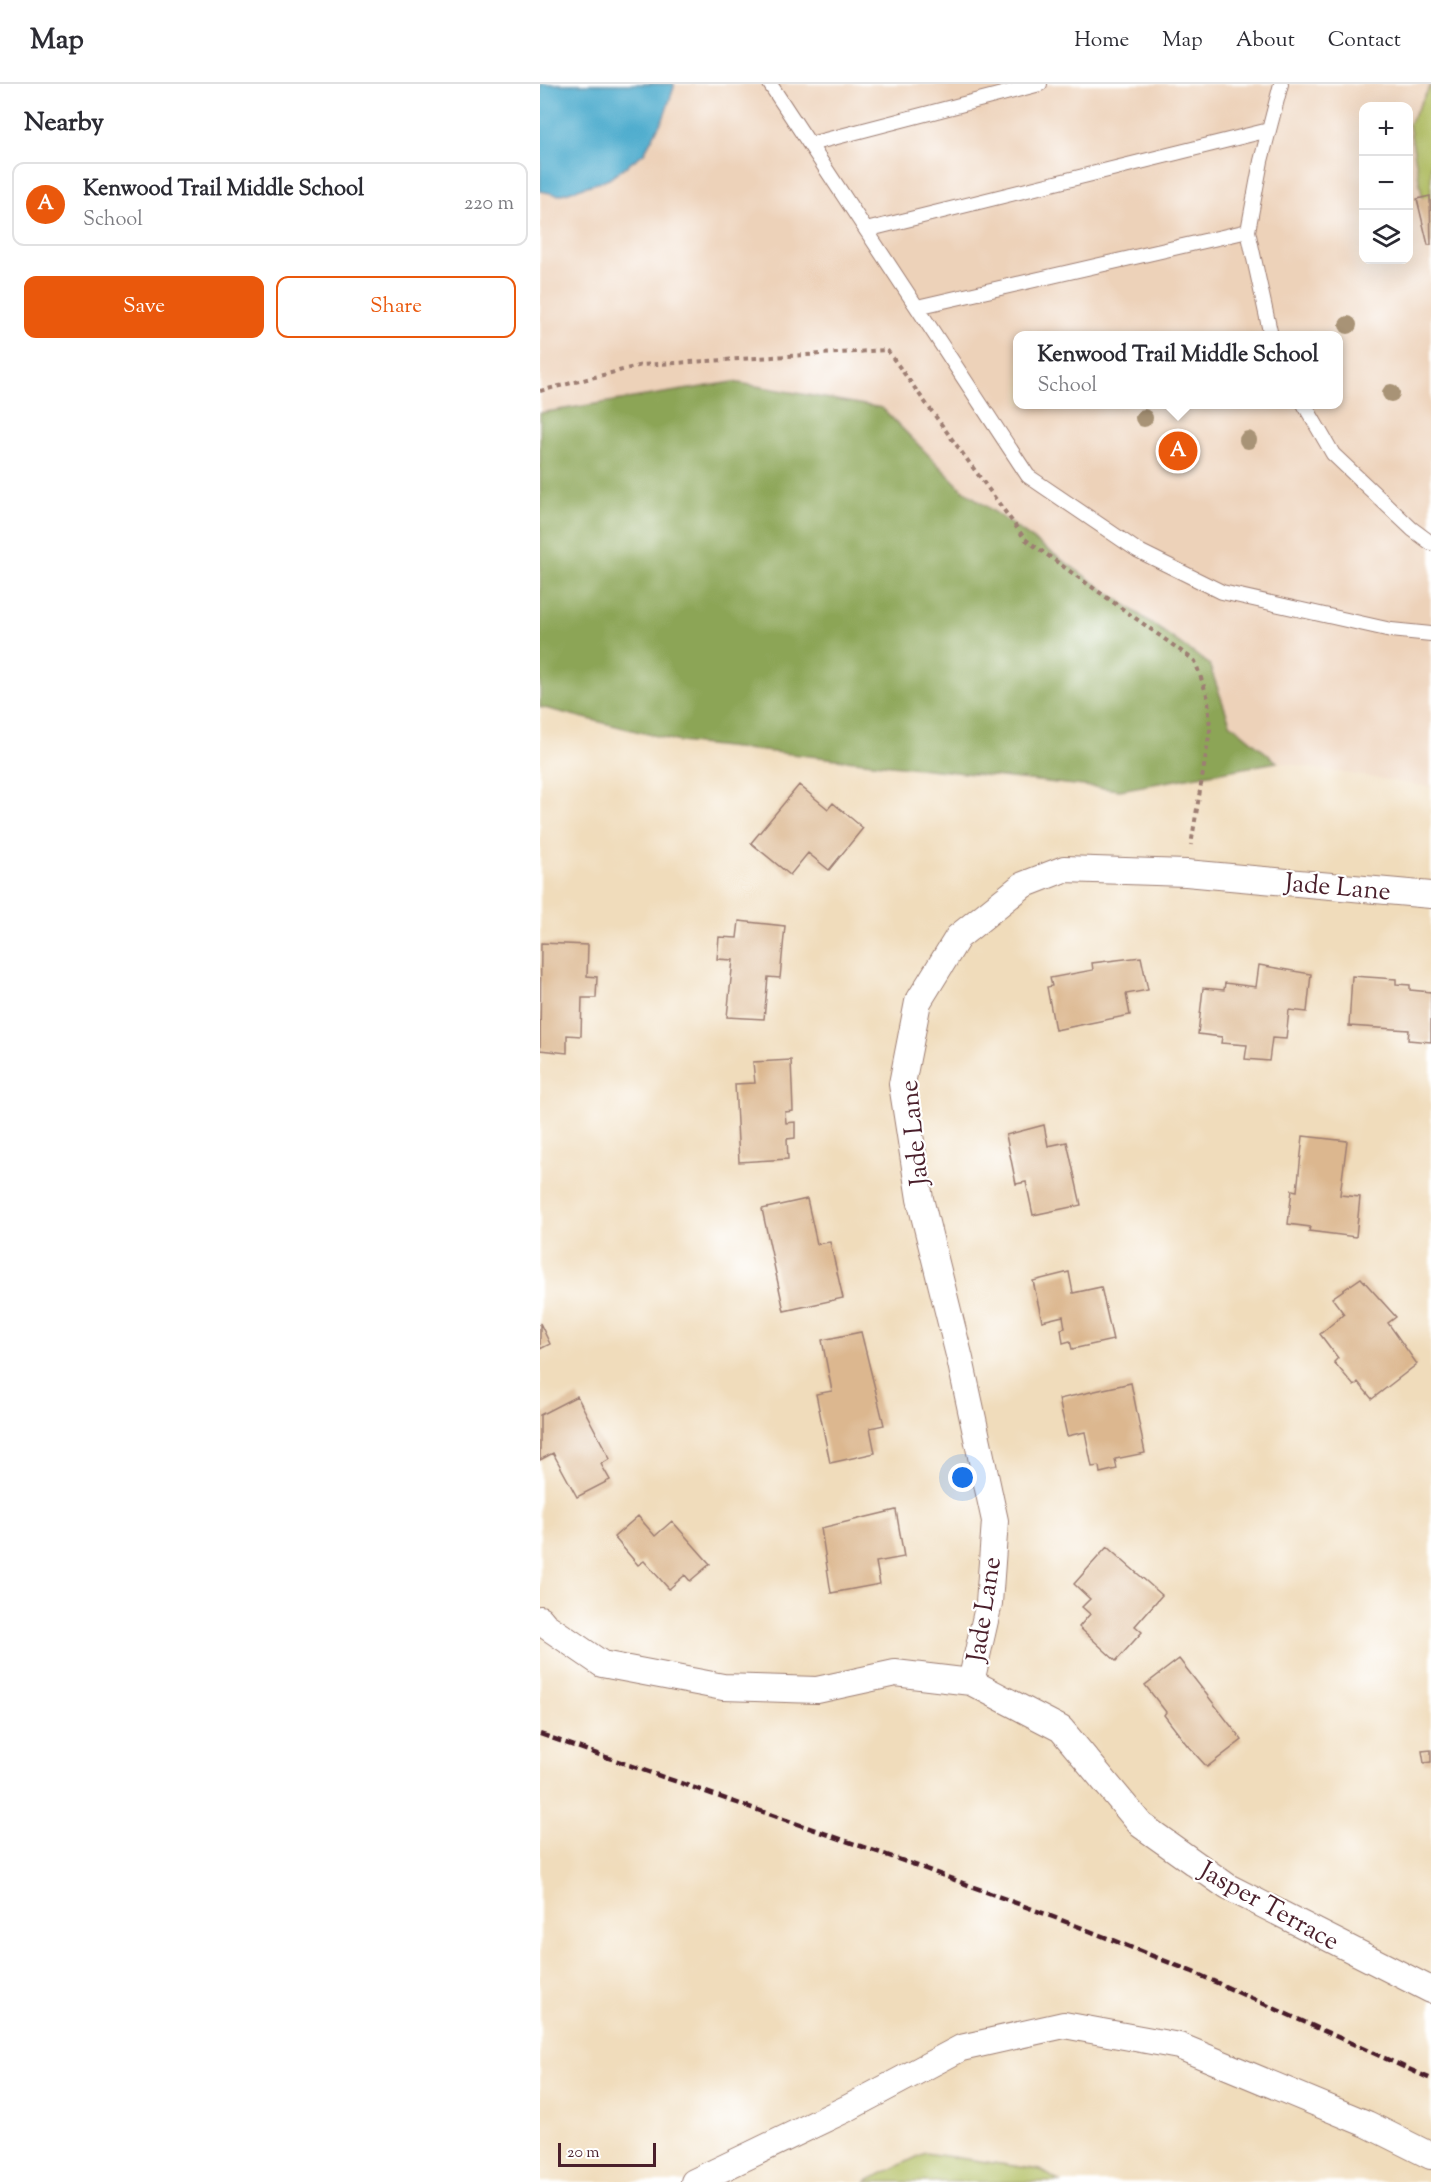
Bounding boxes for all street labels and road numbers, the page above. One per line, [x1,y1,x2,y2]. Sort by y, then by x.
street label: Jade Lane [1281,865,1392,912]
street label: Jade Lane [892,1078,940,1189]
street label: Jade Lane [959,1554,1012,1667]
street label: Jasper Terrace [1190,1853,1345,1961]

